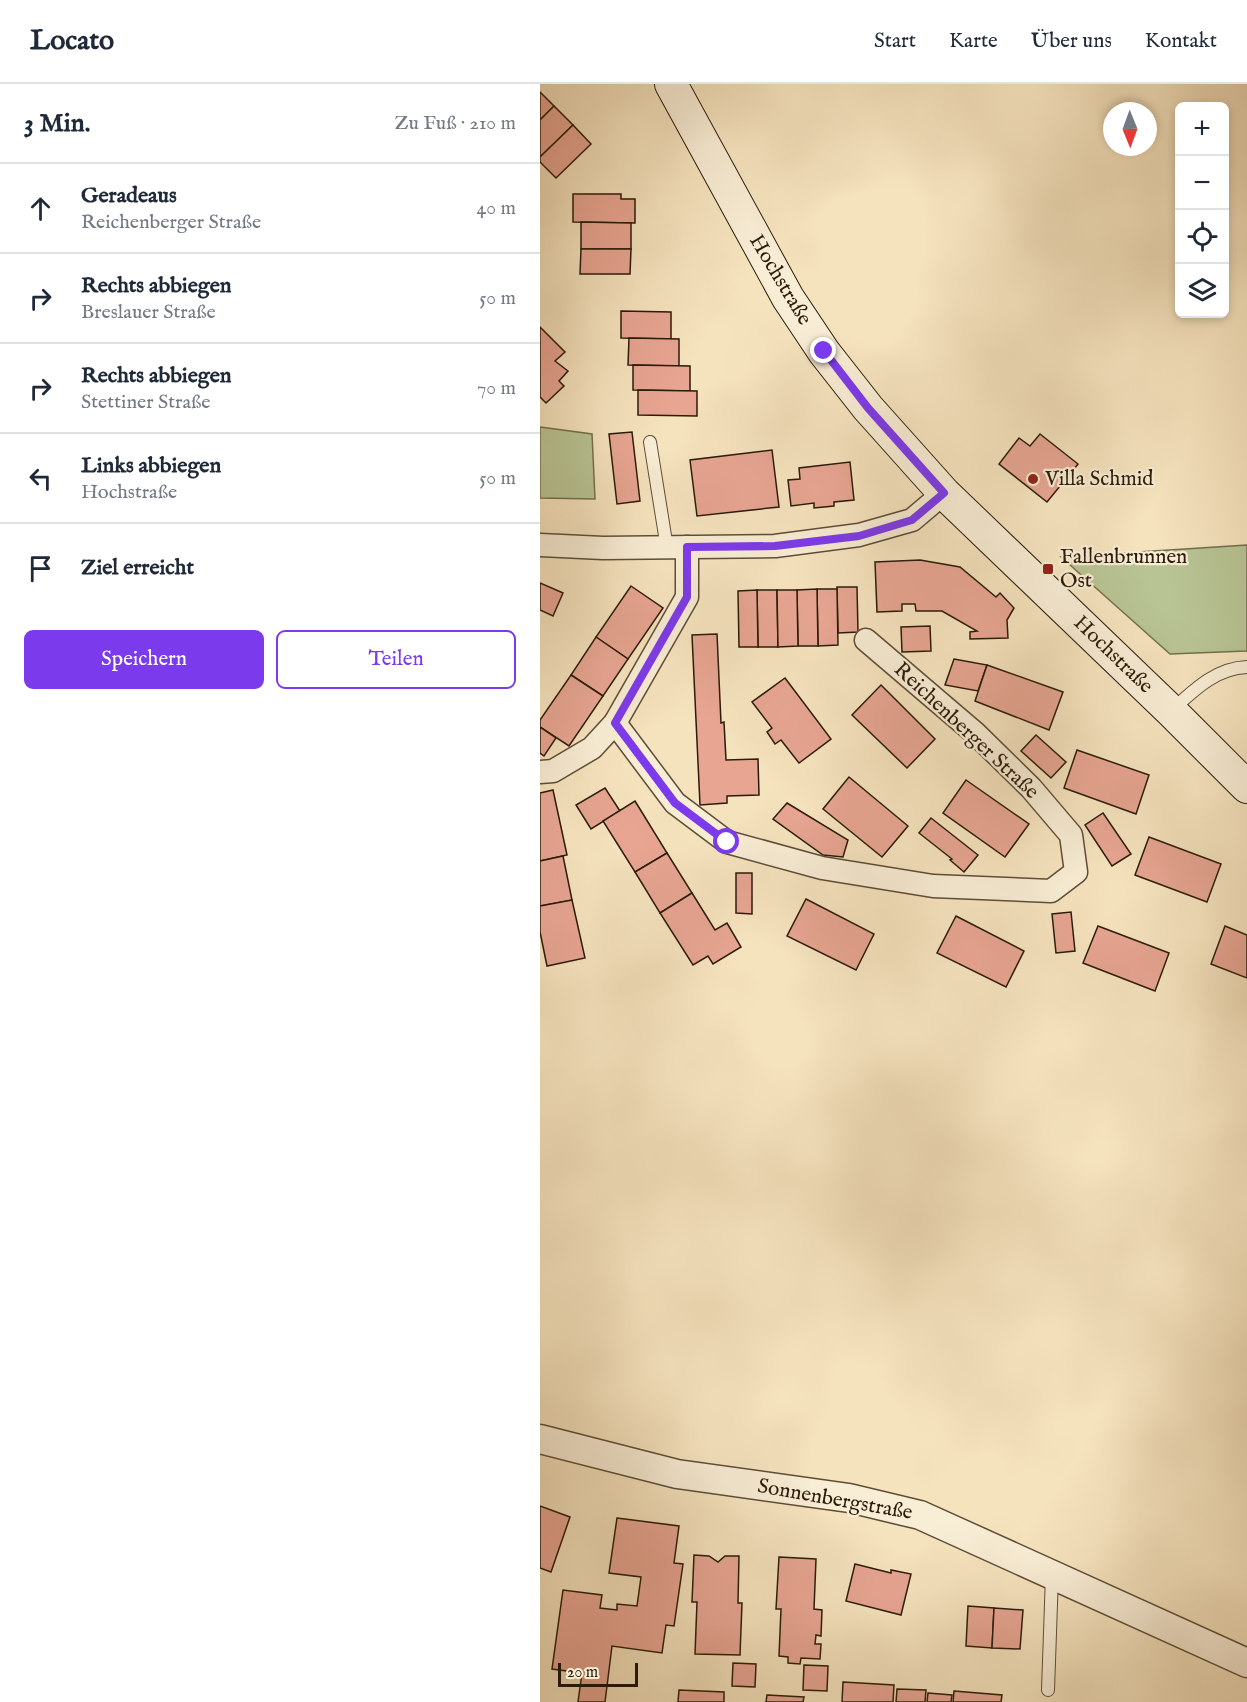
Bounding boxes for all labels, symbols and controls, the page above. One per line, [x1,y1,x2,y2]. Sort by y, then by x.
text: Locato [30,24,114,59]
text: Start [874,28,916,55]
text: Karte [949,28,998,55]
text: Über uns [1031,28,1112,55]
text: Kontakt [1145,28,1217,55]
north arrow [1103,102,1157,156]
map controls [1175,102,1229,318]
button: + [1175,102,1229,156]
text: 3 Min. [24,107,90,140]
text: Zu Fuß · 210 m [394,111,516,136]
button: − [1175,156,1229,210]
text: Geradeaus [81,182,177,210]
icon: ahead [24,192,57,225]
text: 40 m [477,196,516,221]
text: Reichenberger Straße [81,210,261,235]
button: locate [1175,210,1229,264]
street label: Hochstraße [742,230,818,331]
button: layers [1175,264,1229,318]
text: Rechts abbiegen [81,272,231,300]
icon: right [24,282,57,315]
text: 50 m [479,286,516,311]
text: Breslauer Straße [81,300,216,325]
route end [810,337,836,363]
text: Rechts abbiegen [81,362,231,390]
icon: right [24,372,57,405]
text: 70 m [477,376,516,401]
text: Stettiner Straße [81,390,211,415]
text: Links abbiegen [81,452,221,480]
icon: left [24,462,57,495]
text: 50 m [479,466,516,491]
place label: Villa Schmid [1044,466,1154,493]
marker: Villa Schmid [1026,472,1040,486]
text: Hochstraße [81,480,177,505]
place label: Fallenbrunnen Ost [1060,544,1187,595]
icon: arrive [24,552,57,585]
text: Ziel erreicht [81,554,194,582]
marker: Fallenbrunnen Ost [1041,562,1055,576]
street label: Hochstraße [1067,610,1159,700]
button: Speichern [24,630,264,689]
button: Teilen [276,630,516,689]
street label: Reichenberger Straße [888,657,1045,806]
route start [713,828,739,854]
street label: Sonnenbergstraße [755,1473,915,1527]
scale bar [558,1660,638,1688]
text: 20 m [567,1663,598,1683]

